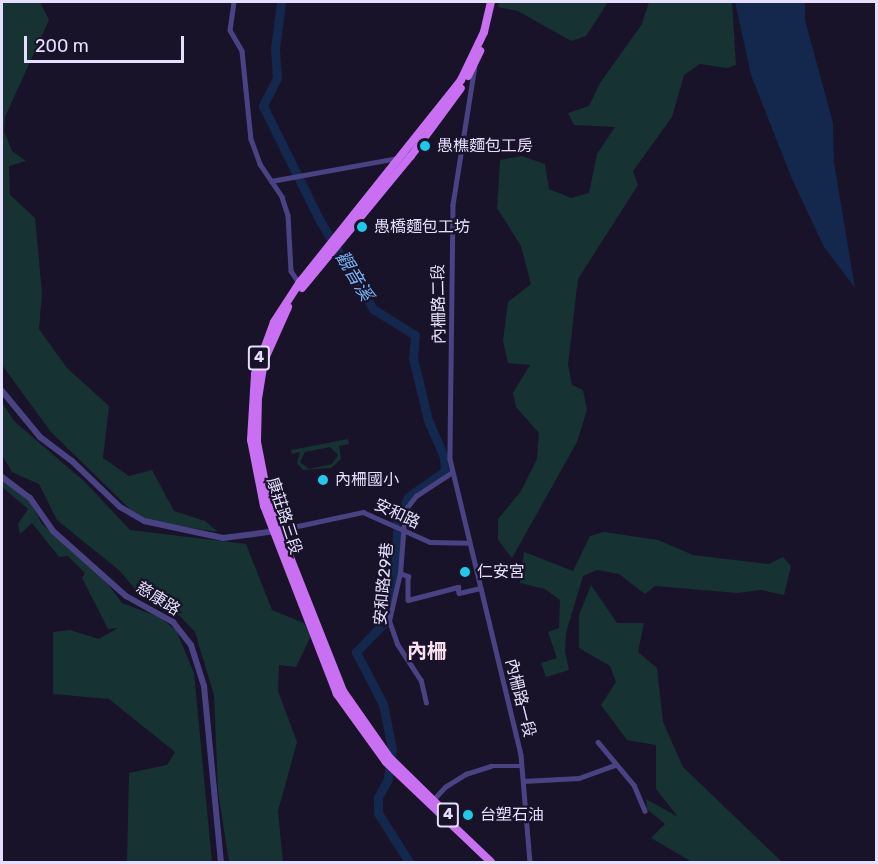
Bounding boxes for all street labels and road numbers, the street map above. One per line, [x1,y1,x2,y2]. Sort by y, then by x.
street label: 內柵路二段 [429,264,449,344]
road number: 4 [247,346,271,370]
street label: 康莊路三段 [263,475,305,557]
street label: 安和路 [371,495,423,533]
street label: 安和路29巷 [371,542,397,626]
street label: 慈康路 [133,578,183,620]
street label: 內柵路一段 [501,657,539,739]
road number: 4 [436,803,460,827]

